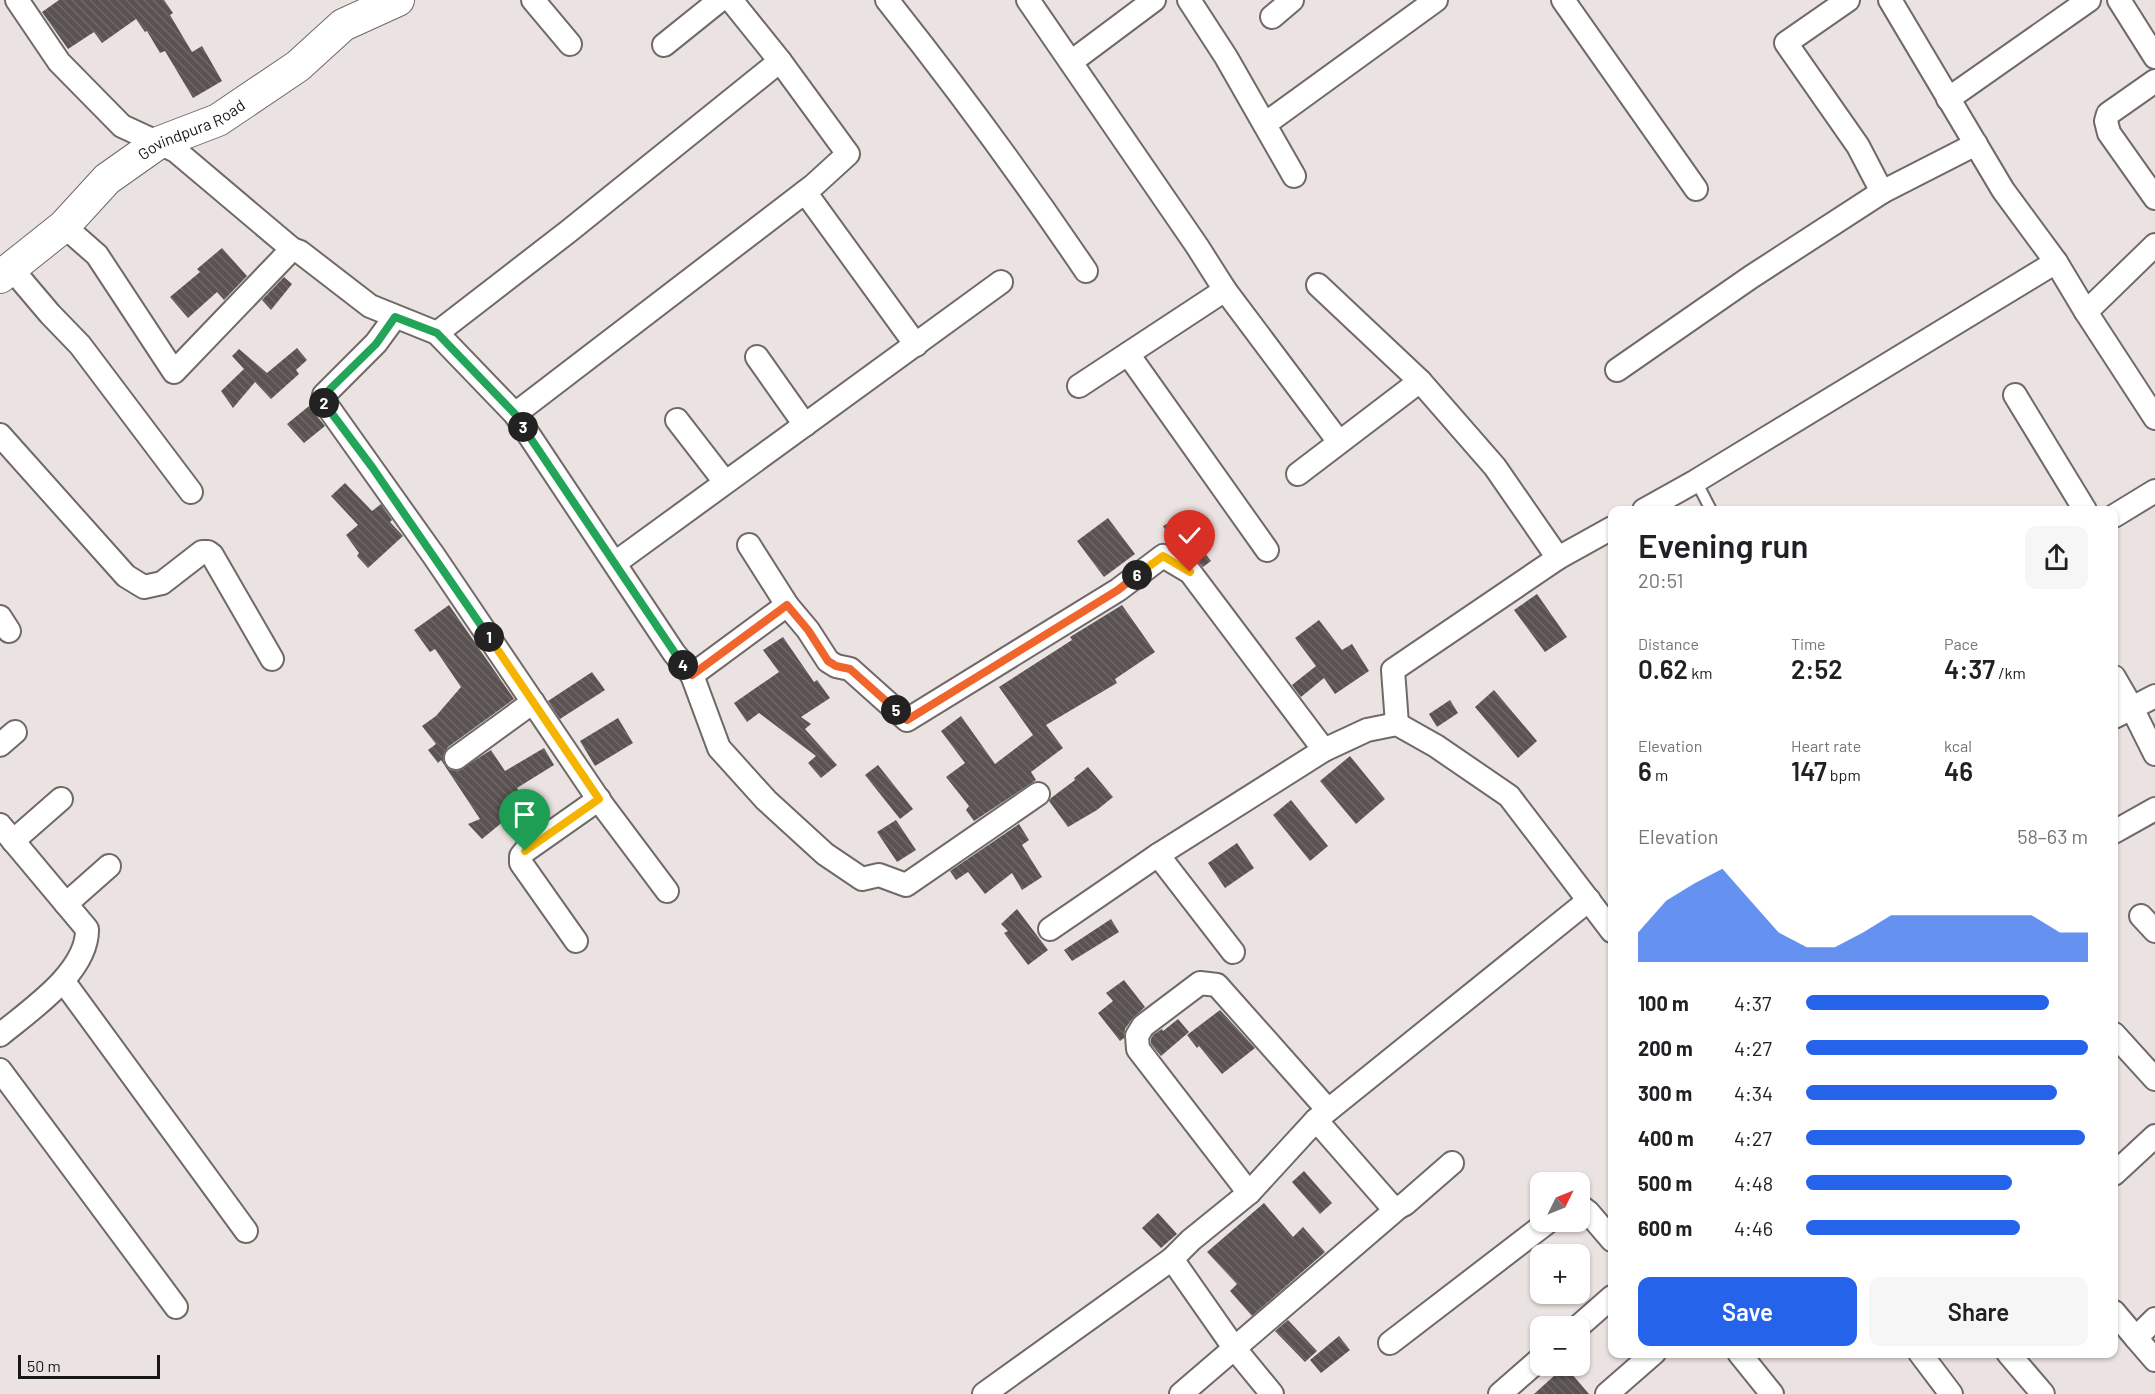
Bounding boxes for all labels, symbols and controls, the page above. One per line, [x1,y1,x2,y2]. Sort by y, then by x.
street label: Govindpura Road [134,95,248,163]
pin: 2 [309,388,339,418]
text: 2 [320,393,328,412]
pin: 3 [508,412,538,442]
text: 3 [519,417,527,436]
pin [1164,510,1215,572]
icon: check [1173,519,1206,552]
text: Evening run [1638,525,1808,565]
button: share [2025,526,2088,589]
pin: 6 [1122,560,1152,590]
text: 6 [1133,565,1141,584]
text: 20:51 [1638,568,1684,592]
pin: 1 [474,622,504,652]
text: 1 [486,627,492,646]
text: Distance [1638,634,1699,653]
text: Time [1791,634,1826,653]
text: Pace [1944,634,1978,653]
pin: 4 [668,650,698,680]
text: 0.62 [1638,653,1688,684]
text: 2:52 [1791,653,1843,684]
text: 4:37 [1944,653,1995,684]
text: 4 [678,655,688,674]
text: km [1688,663,1712,682]
text: /km [1995,663,2026,682]
pin: 5 [881,695,911,725]
text: 5 [892,700,900,719]
text: Elevation [1638,736,1702,755]
text: Heart rate [1791,736,1861,755]
text: kcal [1944,736,1972,755]
text: 6 [1638,755,1652,786]
text: 147 [1791,755,1827,786]
text: 46 [1944,755,1973,786]
text: m [1652,765,1668,784]
text: bpm [1827,765,1861,784]
pin [499,789,550,851]
icon: arrive [508,798,541,831]
text: Elevation [1638,824,1719,848]
text: 58–63 m [2017,824,2088,848]
text: 100 m [1638,991,1689,1015]
text: 4:37 [1734,991,1772,1015]
text: 200 m [1638,1036,1693,1060]
text: 4:27 [1734,1036,1772,1060]
text: 300 m [1638,1081,1692,1105]
text: 4:34 [1734,1081,1773,1105]
text: 400 m [1638,1126,1694,1150]
text: 4:27 [1734,1126,1772,1150]
text: 500 m [1638,1171,1692,1195]
text: 4:48 [1734,1171,1773,1195]
north arrow [1530,1172,1590,1232]
map controls [1530,1172,1590,1376]
text: 600 m [1638,1216,1692,1240]
text: 4:46 [1734,1216,1773,1240]
button: + [1530,1244,1590,1304]
button: Save [1638,1277,1857,1346]
button: Share [1869,1277,2088,1346]
button: − [1530,1316,1590,1376]
scale bar [18,1352,160,1380]
text: 50 m [27,1356,61,1375]

